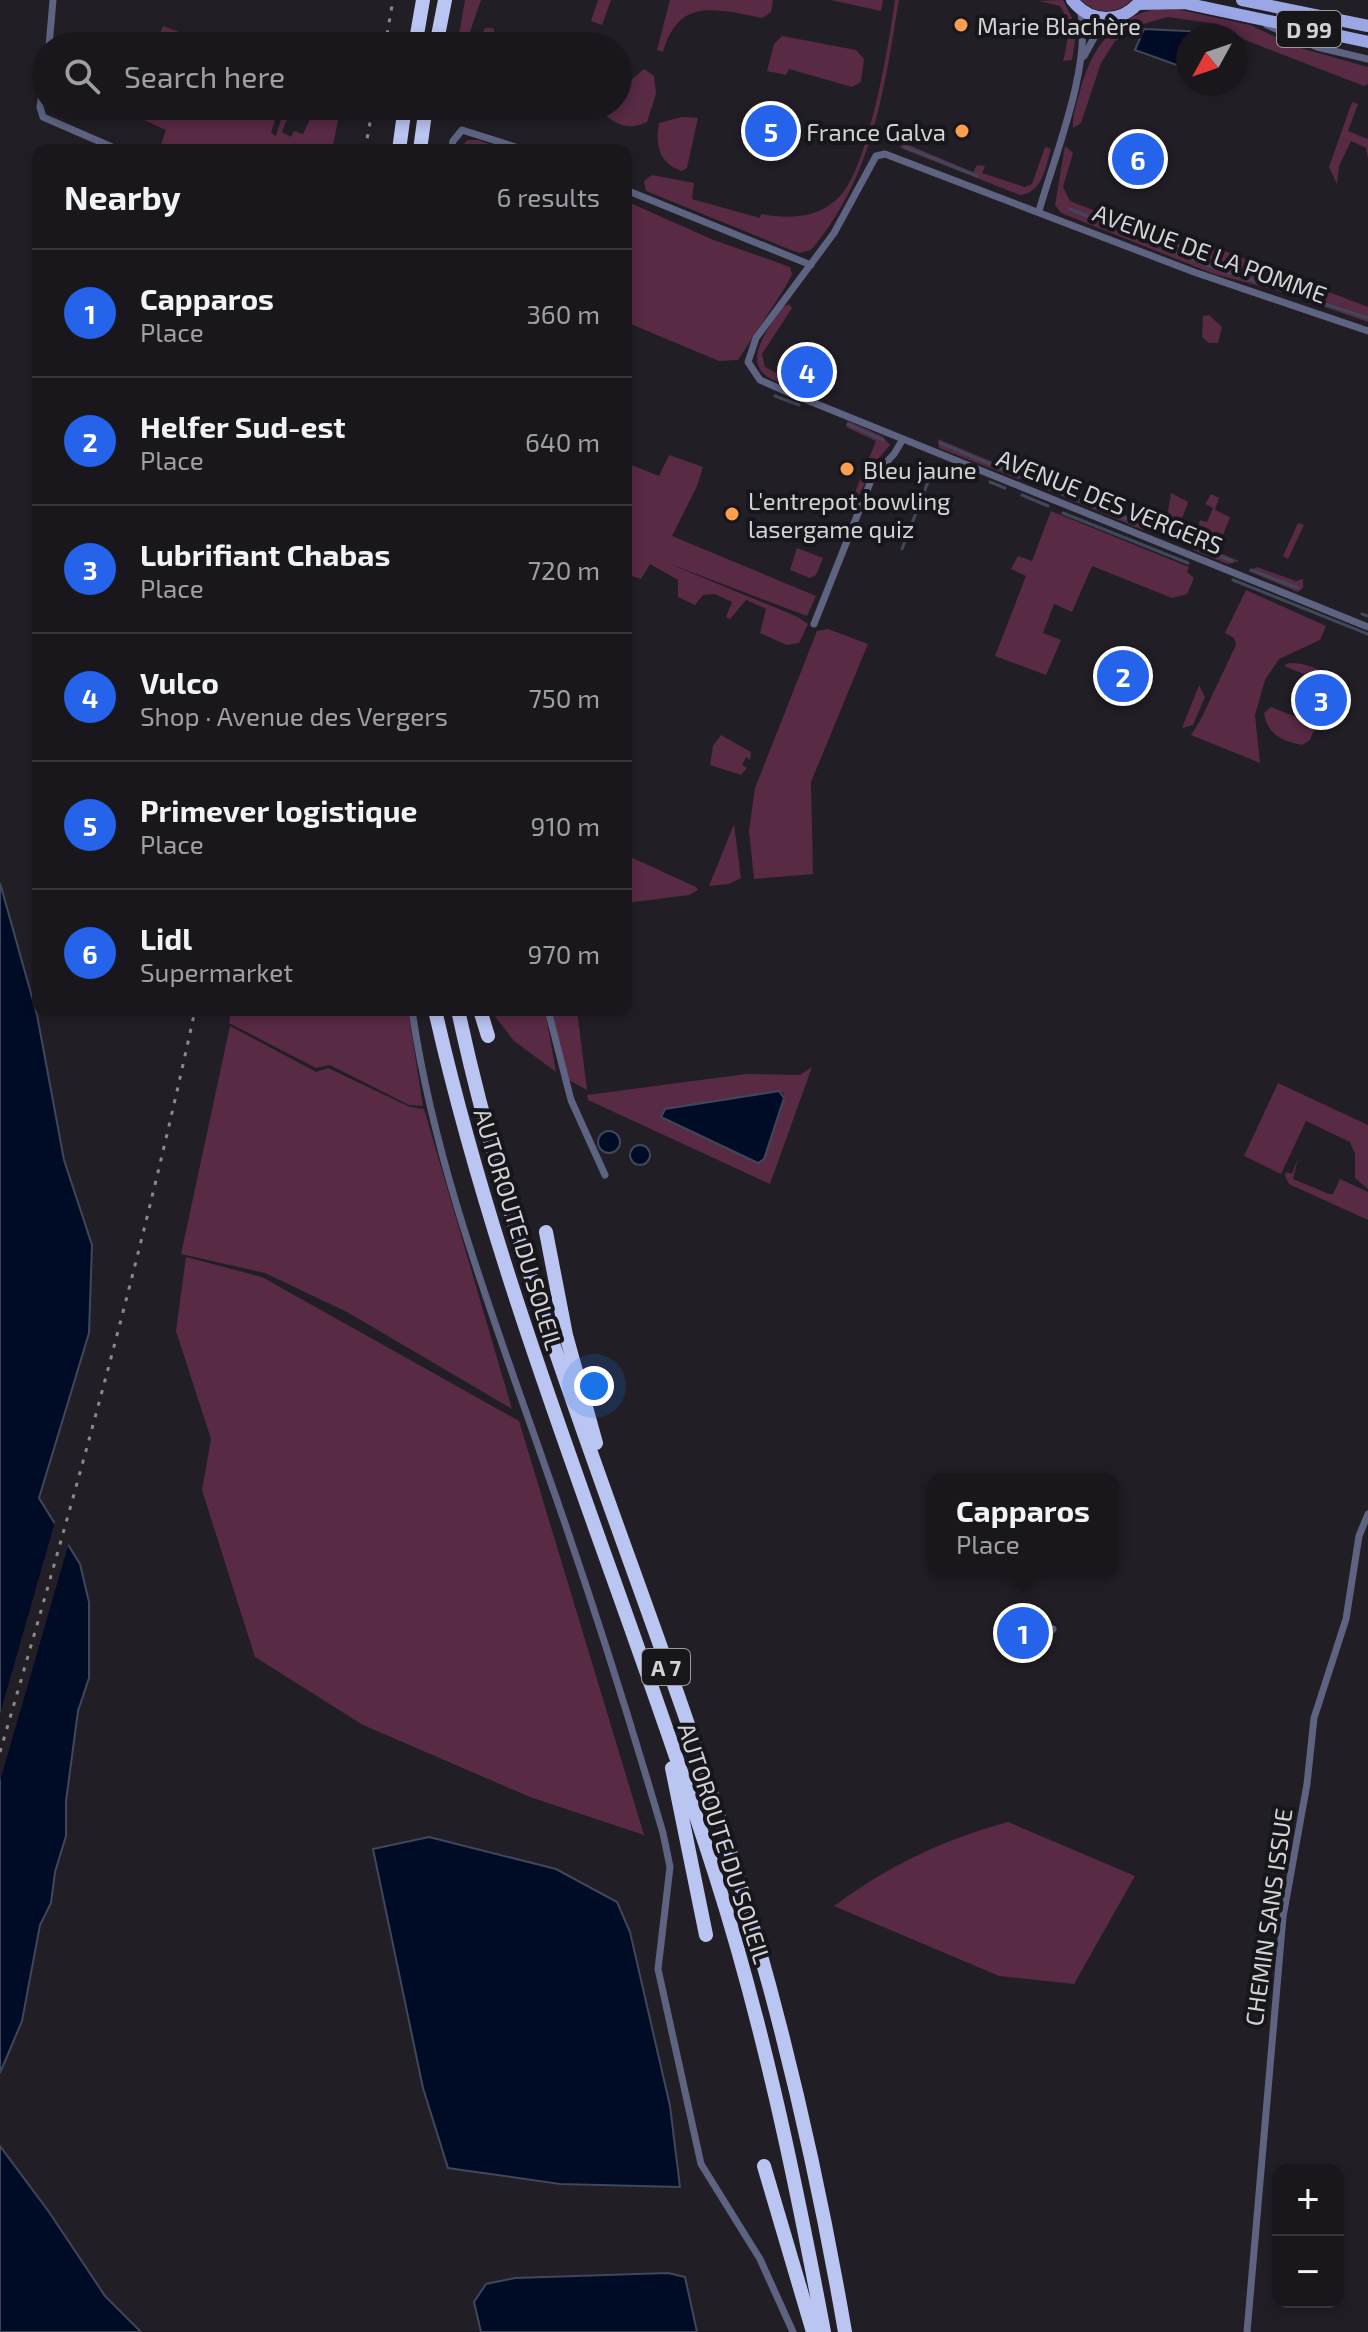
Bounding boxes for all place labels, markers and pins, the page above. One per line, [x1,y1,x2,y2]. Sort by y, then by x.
place label: Marie Blachère [977,11,1141,40]
marker: Marie Blachère [952,16,970,34]
pin: 5 [745,101,797,161]
place label: France Galva [806,117,946,146]
marker: France Galva [953,122,971,140]
pin: 6 [1112,129,1164,189]
pin: 4 [781,342,833,402]
place label: Bleu jaune [863,455,977,484]
marker: Bleu jaune [838,460,856,478]
place label: L'entrepot bowling lasergame quiz [748,486,951,543]
marker: L'entrepot bowling lasergame quiz [723,505,741,523]
pin: 2 [1097,646,1149,706]
pin: 3 [1295,670,1347,730]
pin: 1 [997,1603,1049,1663]

